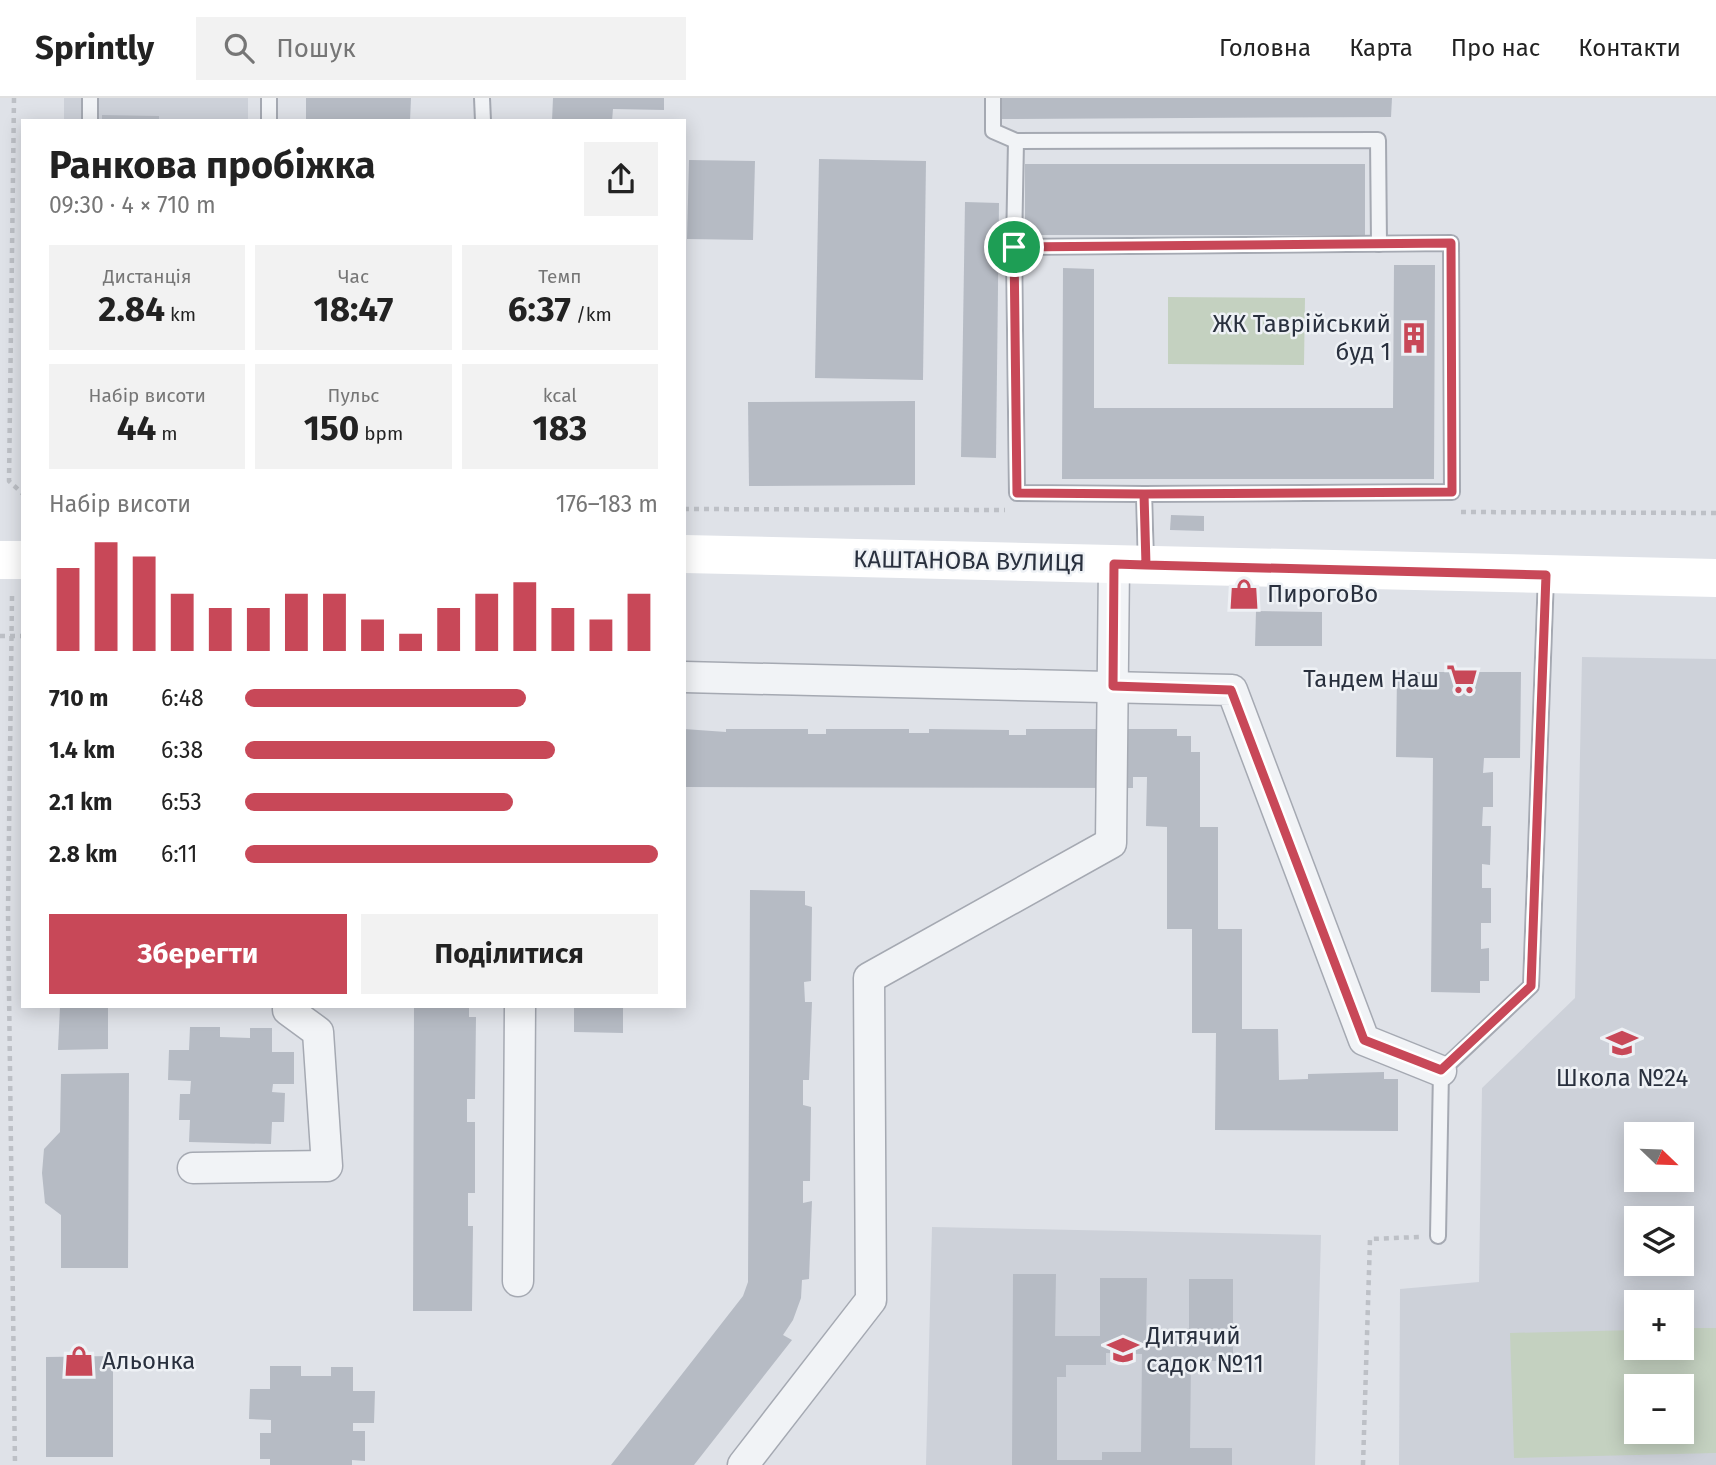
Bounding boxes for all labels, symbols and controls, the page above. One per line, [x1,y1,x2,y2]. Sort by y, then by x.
search box [196,17,686,80]
text: Sprintly [35,28,154,68]
icon: search [220,29,258,67]
text: Пошук [276,33,356,64]
text: Головна [1219,34,1311,62]
text: Карта [1349,34,1413,62]
text: Про нас [1451,34,1540,62]
text: Контакти [1578,34,1681,62]
text: Ранкова пробіжка [49,142,375,188]
button: share [584,142,658,216]
text: 09:30 · 4 × 710 m [49,191,216,219]
pin [984,217,1044,277]
icon: arrive [995,228,1033,266]
text: Дистанція [103,265,191,288]
text: Час [338,265,369,288]
text: Темп [538,265,581,288]
text: 2.84 [98,288,165,330]
text: 18:47 [314,288,393,330]
text: 6:37 [508,288,571,330]
text: km [165,303,196,326]
text: /km [571,303,612,326]
place label: ЖК Таврійський буд 1 [1212,310,1391,366]
building icon: ЖК Таврійський буд 1 [1397,321,1431,355]
text: Набір висоти [88,384,206,407]
text: Пульс [328,384,379,407]
text: kcal [543,384,577,407]
text: 44 [117,407,156,449]
text: 150 [304,407,359,449]
text: 183 [532,407,587,449]
text: m [156,422,178,445]
text: bpm [359,422,403,445]
text: Набір висоти [49,490,191,518]
text: 176–183 m [556,490,658,518]
street label: КАШТАНОВА ВУЛИЦЯ [853,545,1085,577]
shop icon: ПирогоВо [1227,577,1261,611]
place label: ПирогоВо [1267,580,1378,608]
supermarket icon: Тандем Наш [1445,662,1479,696]
place label: Тандем Наш [1303,665,1439,693]
text: 710 m [49,684,108,712]
text: 6:48 [161,684,204,712]
text: 1.4 km [49,736,115,764]
text: 6:38 [161,736,203,764]
text: 2.1 km [49,788,112,816]
text: 6:53 [161,788,202,816]
text: 2.8 km [49,840,117,868]
text: 6:11 [161,840,197,868]
button: Зберегти [49,914,347,994]
button: Поділитися [361,914,658,994]
school or university icon: Школа №24 [1605,1026,1639,1060]
place label: Школа №24 [1556,1064,1688,1092]
north arrow [1624,1122,1694,1192]
map controls [1624,1122,1694,1444]
button: layers [1624,1206,1694,1276]
button: + [1624,1290,1694,1360]
place label: Дитячий садок №11 [1145,1322,1264,1378]
school or university icon: Дитячий садок №11 [1106,1333,1140,1367]
shop icon: Альонка [62,1344,96,1378]
place label: Альонка [102,1347,195,1375]
button: − [1624,1374,1694,1444]

